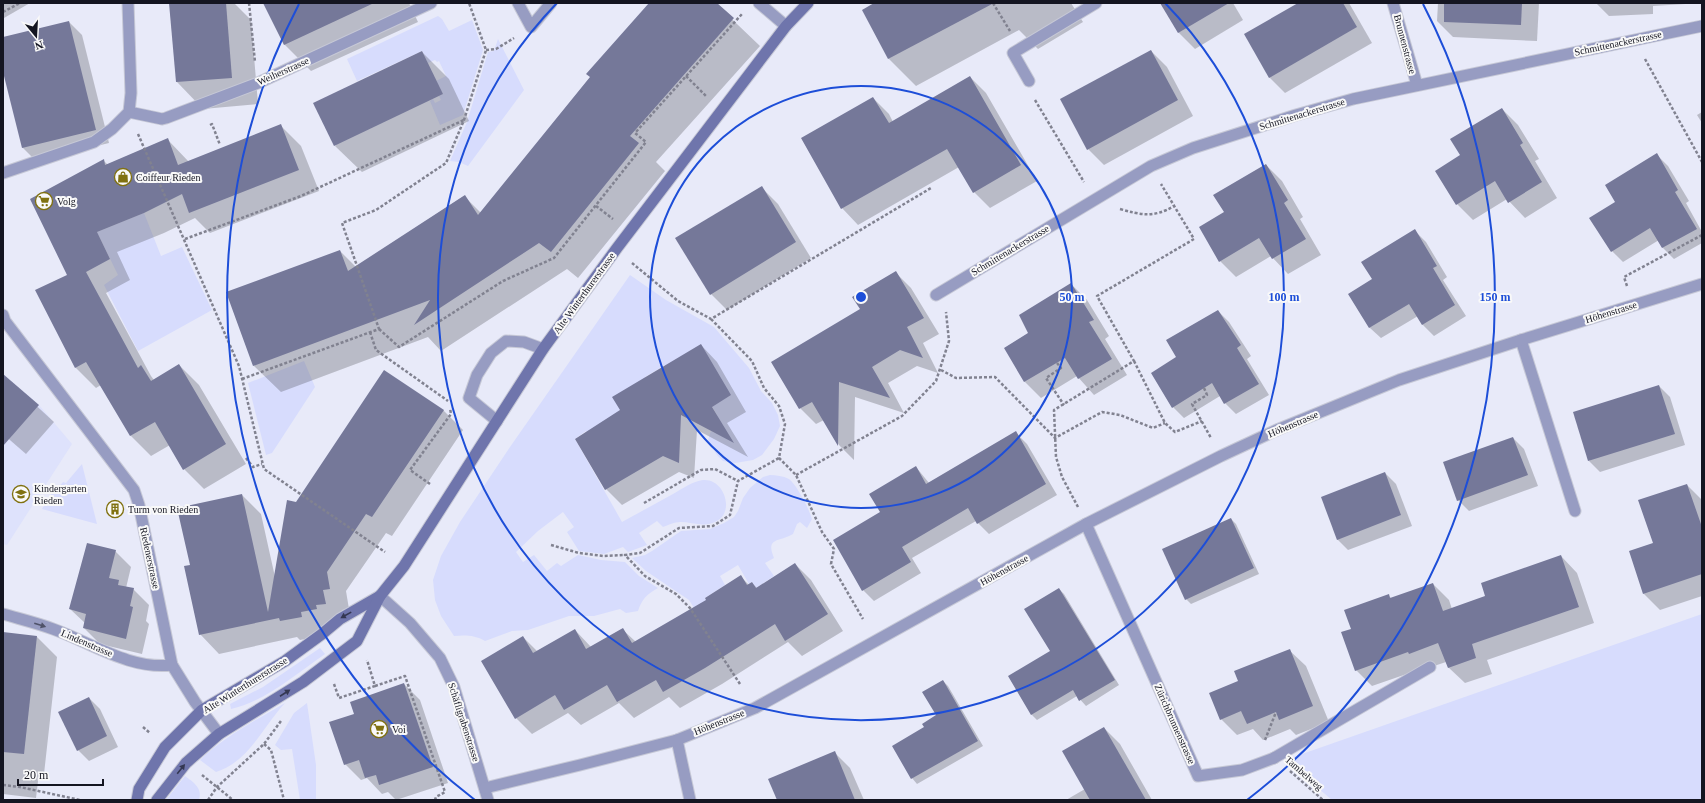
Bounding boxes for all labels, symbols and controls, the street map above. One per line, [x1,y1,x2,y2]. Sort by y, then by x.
street label: Brunnenstrasse [1392,13,1418,75]
north arrow [16,16,56,56]
street label: Schmittenackerstrasse [1573,28,1663,58]
text: N [33,39,45,52]
street label: Weiherstrasse [256,55,311,87]
street label: Schmittenackerstrasse [1258,96,1347,132]
shop icon: Coiffeur Rieden [113,167,133,187]
place label: Coiffeur Rieden [136,172,201,183]
supermarket icon: Volg [34,191,54,211]
place label: Volg [57,196,76,207]
street label: Schmittenackerstrasse [969,222,1051,278]
street label: Alte Winterthurerstrasse [551,250,617,336]
centre of rings [854,290,868,304]
text: 50 m [1060,290,1085,304]
text: 100 m [1269,290,1300,304]
text: 150 m [1480,290,1511,304]
street label: Höhenstrasse [1584,299,1639,325]
street label: Höhenstrasse [1266,408,1320,439]
place label: Kindergarten Rieden [34,483,87,506]
school or university icon: Kindergarten Rieden [11,484,31,504]
building icon: Turm von Rieden [105,499,125,519]
place label: Turm von Rieden [128,504,198,515]
street label: Riedenerstrasse [138,526,162,590]
street label: Höhenstrasse [978,552,1030,588]
one-way arrow [340,612,352,619]
one-way arrow [35,622,47,628]
street label: Lindenstrasse [60,627,115,659]
street label: Alte Winterthurerstrasse [201,654,290,715]
street label: Schäfligrabenstrasse [446,681,482,763]
street label: Zürichbrunnenstrasse [1152,682,1198,766]
one-way arrow [280,689,291,697]
street label: Höhenstrasse [692,707,746,737]
supermarket icon: Voi [369,719,389,739]
place label: Voi [392,724,406,735]
street label: Tambelweg [1283,754,1325,792]
scale bar [18,761,103,787]
one-way arrow [177,764,185,775]
text: 20 m [24,768,49,782]

